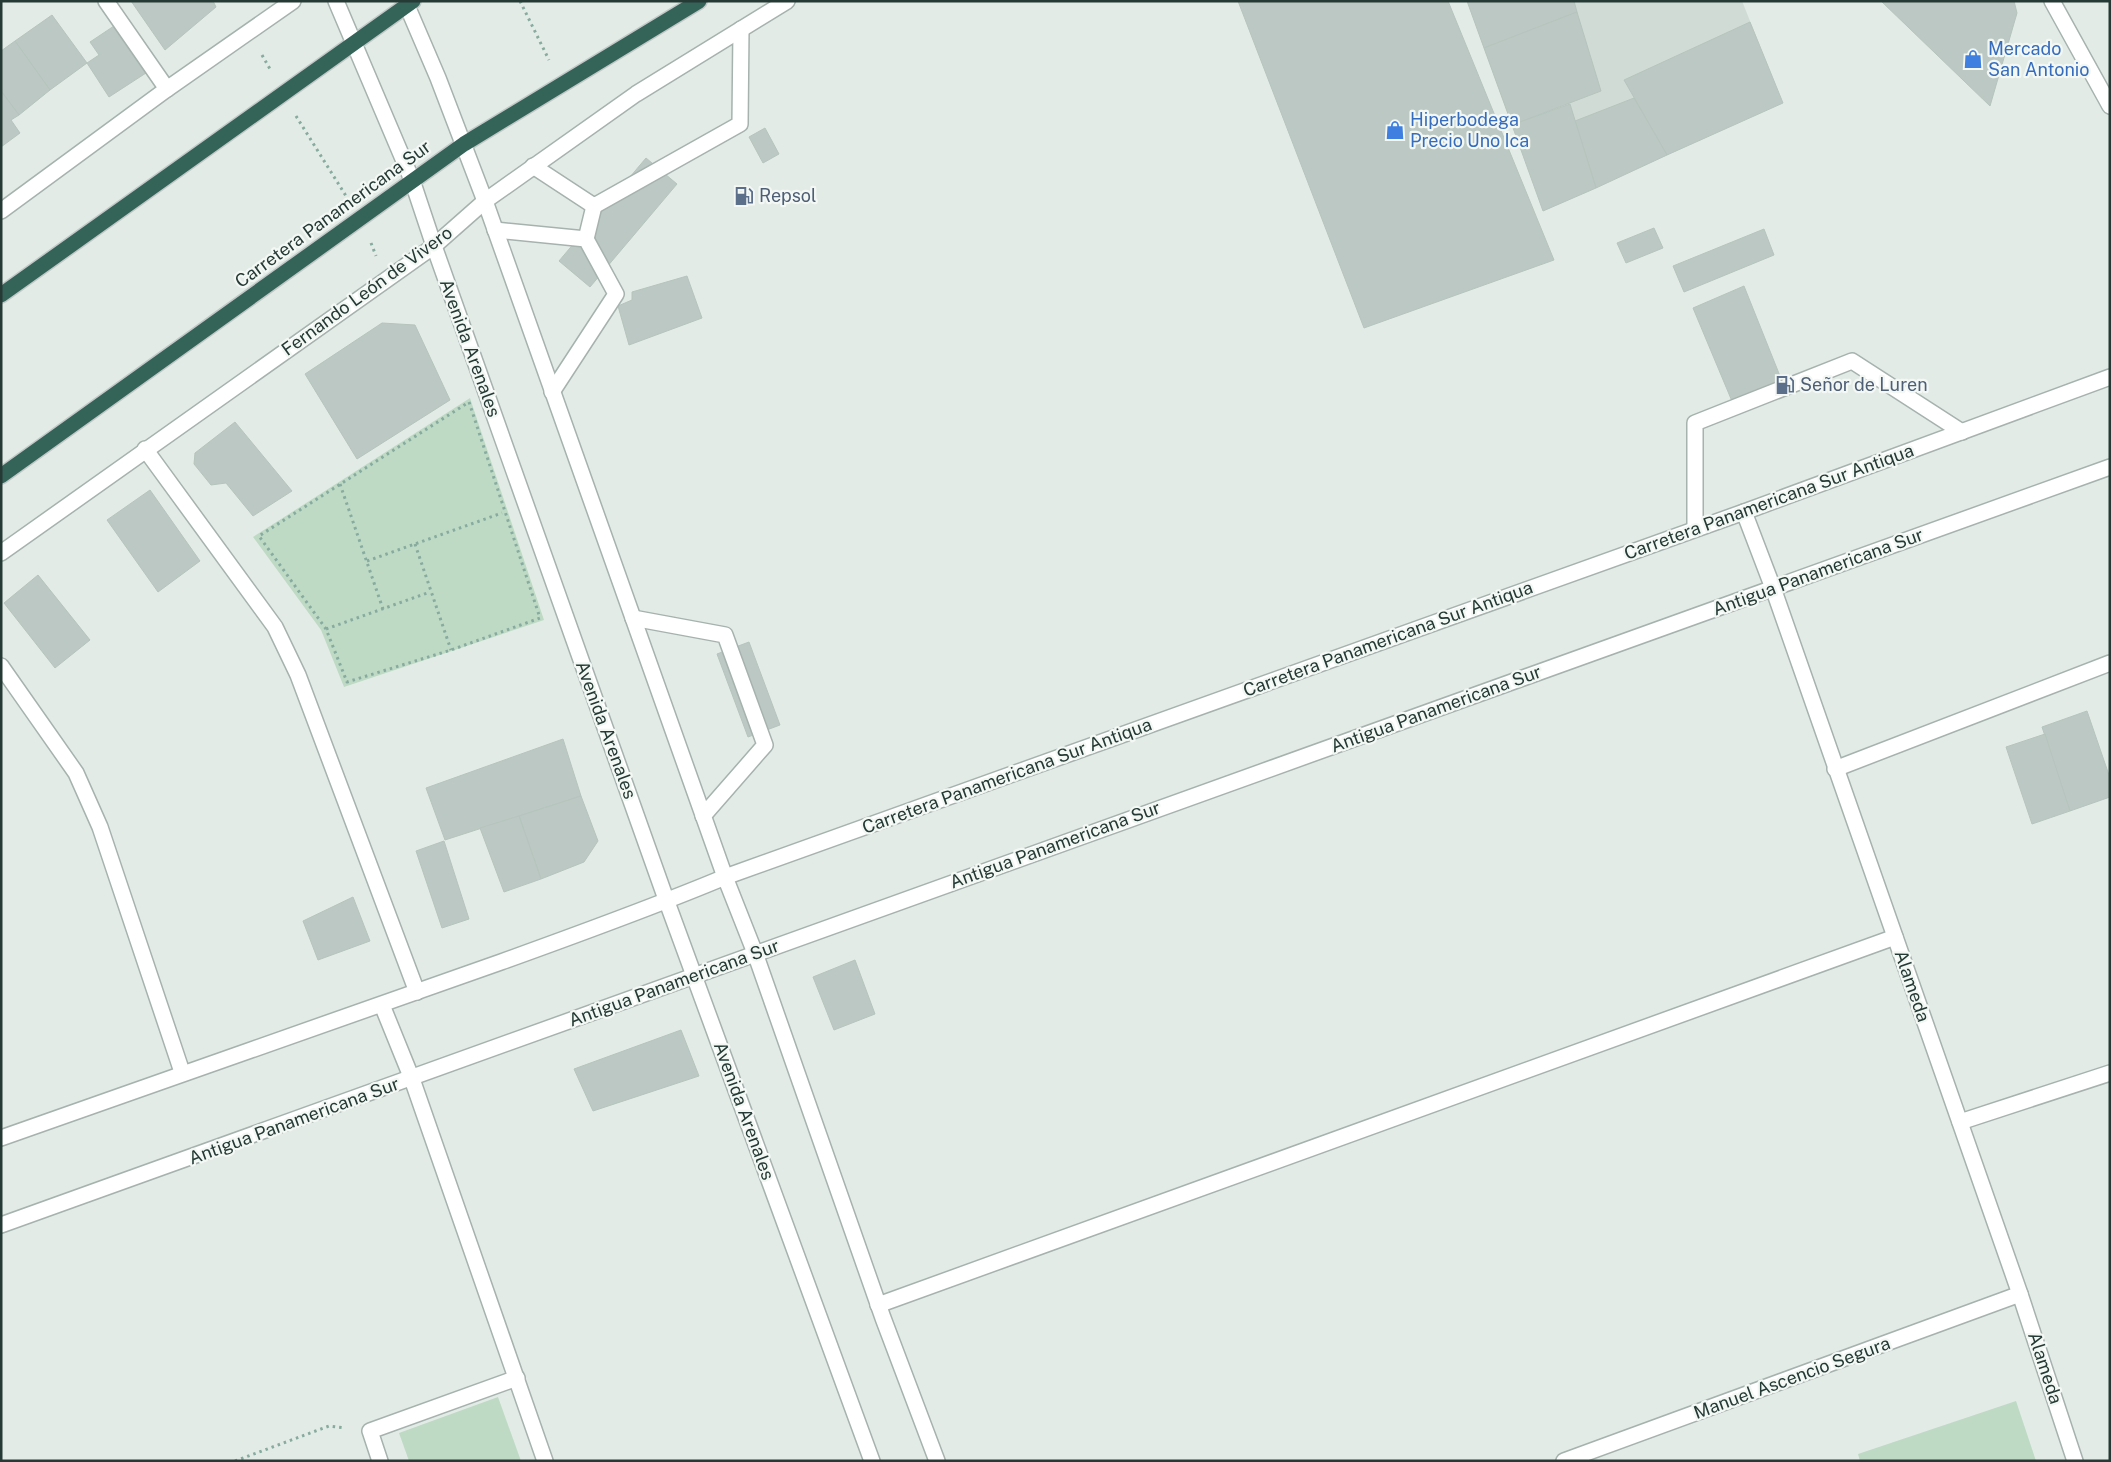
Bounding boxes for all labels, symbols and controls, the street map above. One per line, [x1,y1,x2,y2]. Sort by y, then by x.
place label: Mercado San Antonio [1988,38,2089,80]
shop icon: Mercado San Antonio [1962,48,1984,70]
place label: Hiperbodega Precio Uno Ica [1410,109,1529,151]
shop icon: Hiperbodega Precio Uno Ica [1384,119,1406,141]
street label: Carretera Panamericana Sur [231,136,435,292]
fuel station icon: Repsol [733,185,755,207]
place label: Repsol [759,185,816,206]
street label: Fernando León de Vivero [277,222,456,360]
street label: Avenida Arenales [436,276,505,420]
fuel station icon: Señor de Luren [1774,374,1796,396]
place label: Señor de Luren [1800,374,1928,395]
street label: Carretera Panamericana Sur Antiqua [1621,439,1916,564]
street label: Antigua Panamericana Sur [1710,524,1926,619]
street label: Carretera Panamericana Sur Antiqua [1240,576,1535,701]
street label: Avenida Arenales [572,658,641,802]
street label: Antigua Panamericana Sur [1328,661,1544,756]
street label: Carretera Panamericana Sur Antiqua [859,713,1154,838]
street label: Antigua Panamericana Sur [947,797,1163,892]
street label: Antigua Panamericana Sur [566,935,782,1030]
street label: Alameda [1890,947,1935,1025]
street label: Avenida Arenales [710,1039,779,1183]
street label: Antigua Panamericana Sur [186,1073,402,1168]
street label: Alameda [2024,1329,2067,1407]
street label: Manuel Ascencio Segura [1691,1332,1893,1423]

